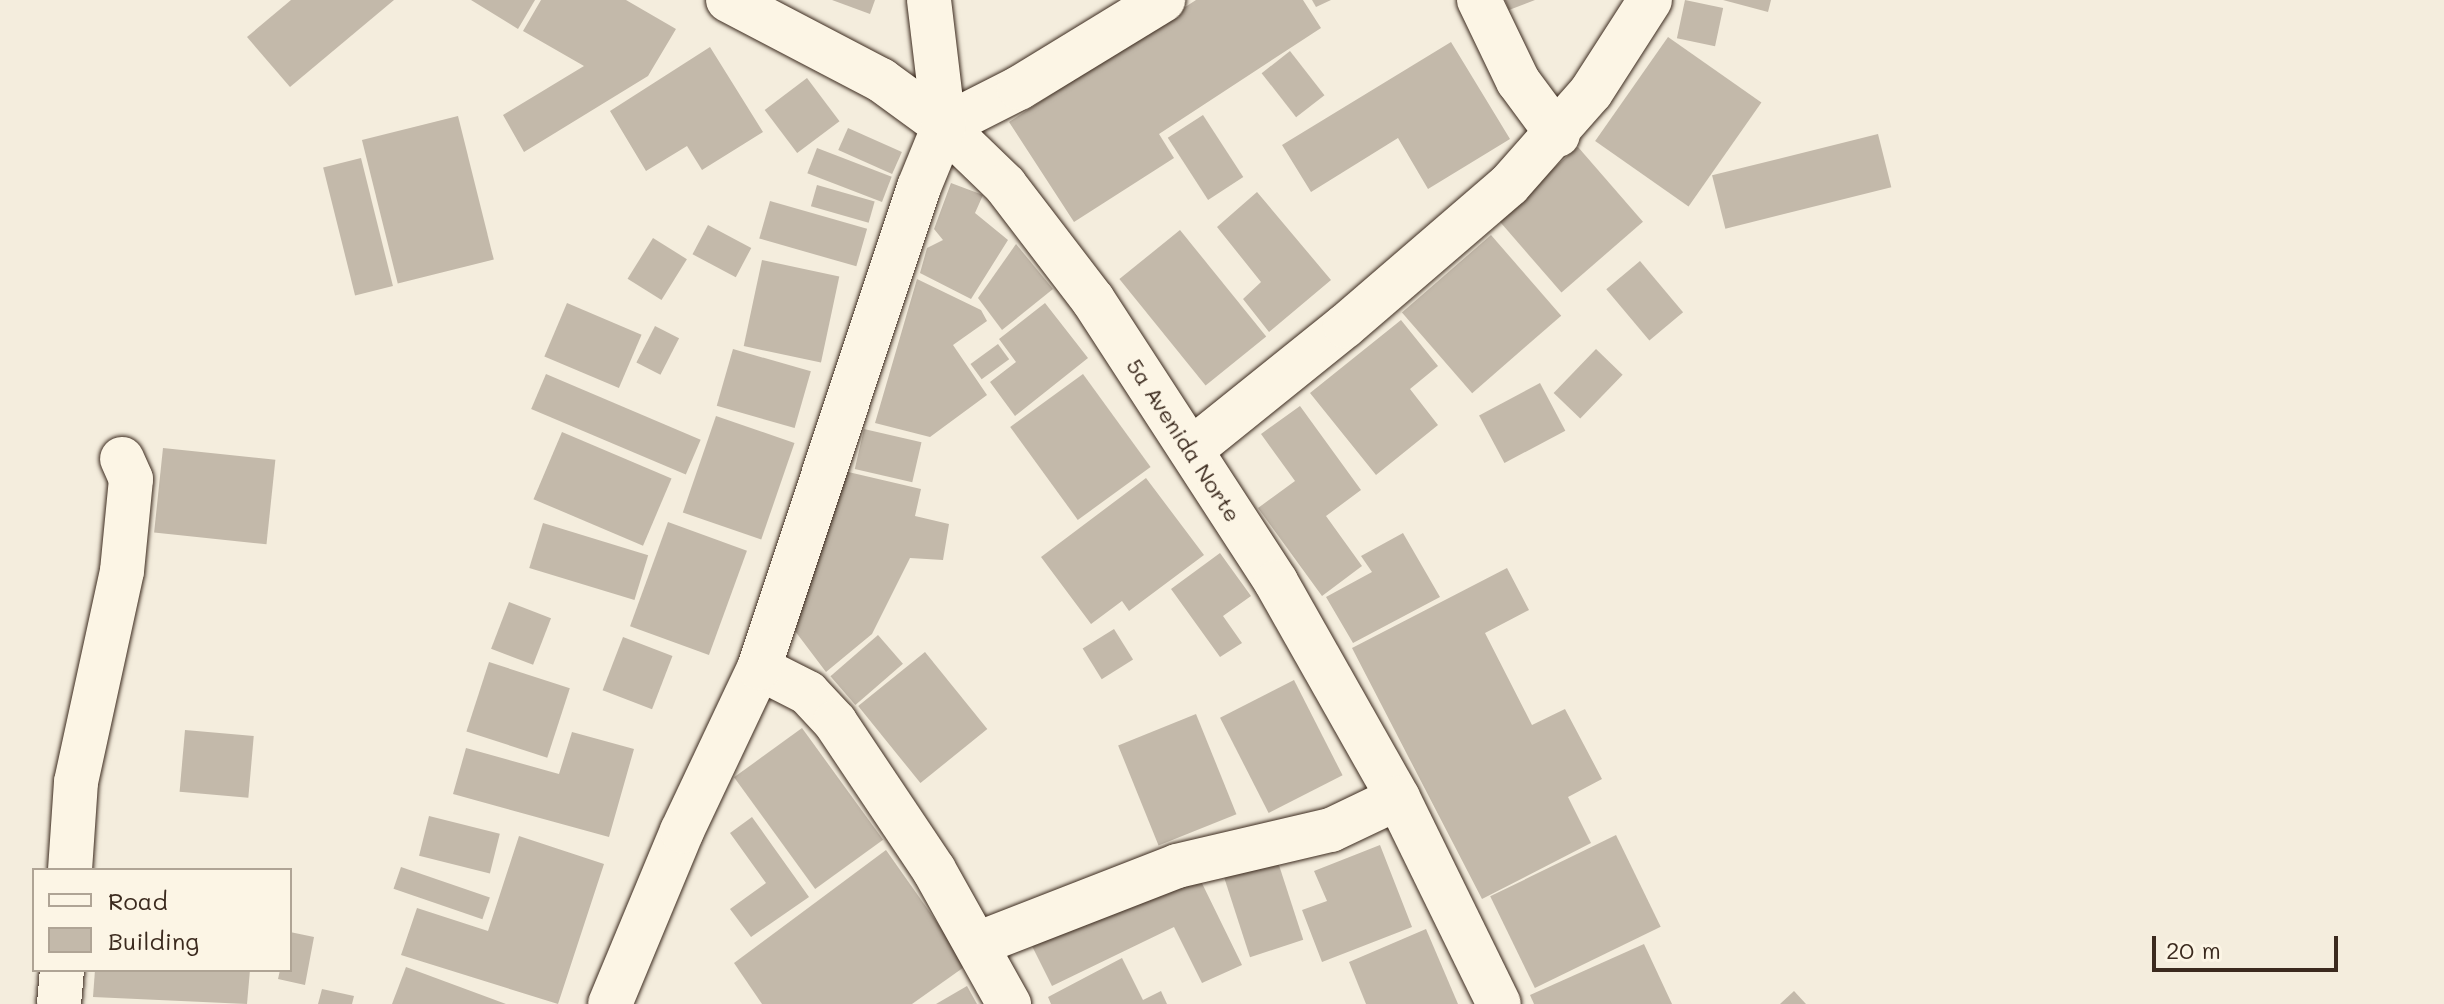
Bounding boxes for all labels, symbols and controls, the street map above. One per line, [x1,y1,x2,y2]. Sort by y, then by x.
street label: 5a Avenida Norte [1121,354,1247,526]
legend [32,868,292,972]
text: Road [108,885,168,916]
scale bar [2156,920,2342,970]
text: Building [108,925,199,956]
text: 20 m [2166,934,2221,965]

